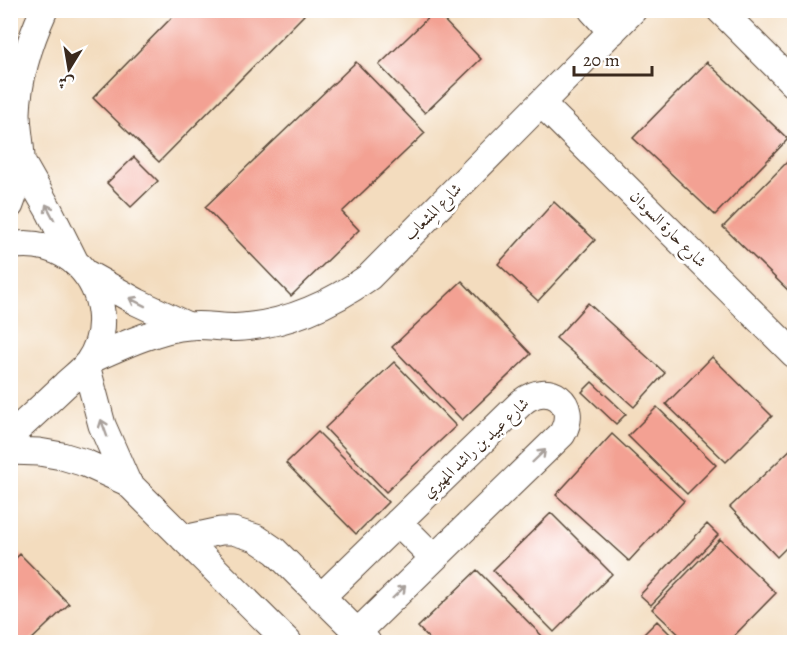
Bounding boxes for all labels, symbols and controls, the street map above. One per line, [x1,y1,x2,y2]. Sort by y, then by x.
north arrow [39,39,99,99]
scale bar [574,39,652,77]
text: 20 m [583,48,620,72]
text: ش [56,70,76,95]
street label: شارع المِشعاب [399,178,468,247]
street label: شارع حارة السودان [623,186,711,274]
one-way arrow [44,204,56,221]
one-way arrow [128,296,146,307]
street label: شارع عبيد بن راشد المهيري [418,393,535,505]
one-way arrow [97,419,108,438]
one-way arrow [531,449,546,464]
one-way arrow [391,585,406,599]

